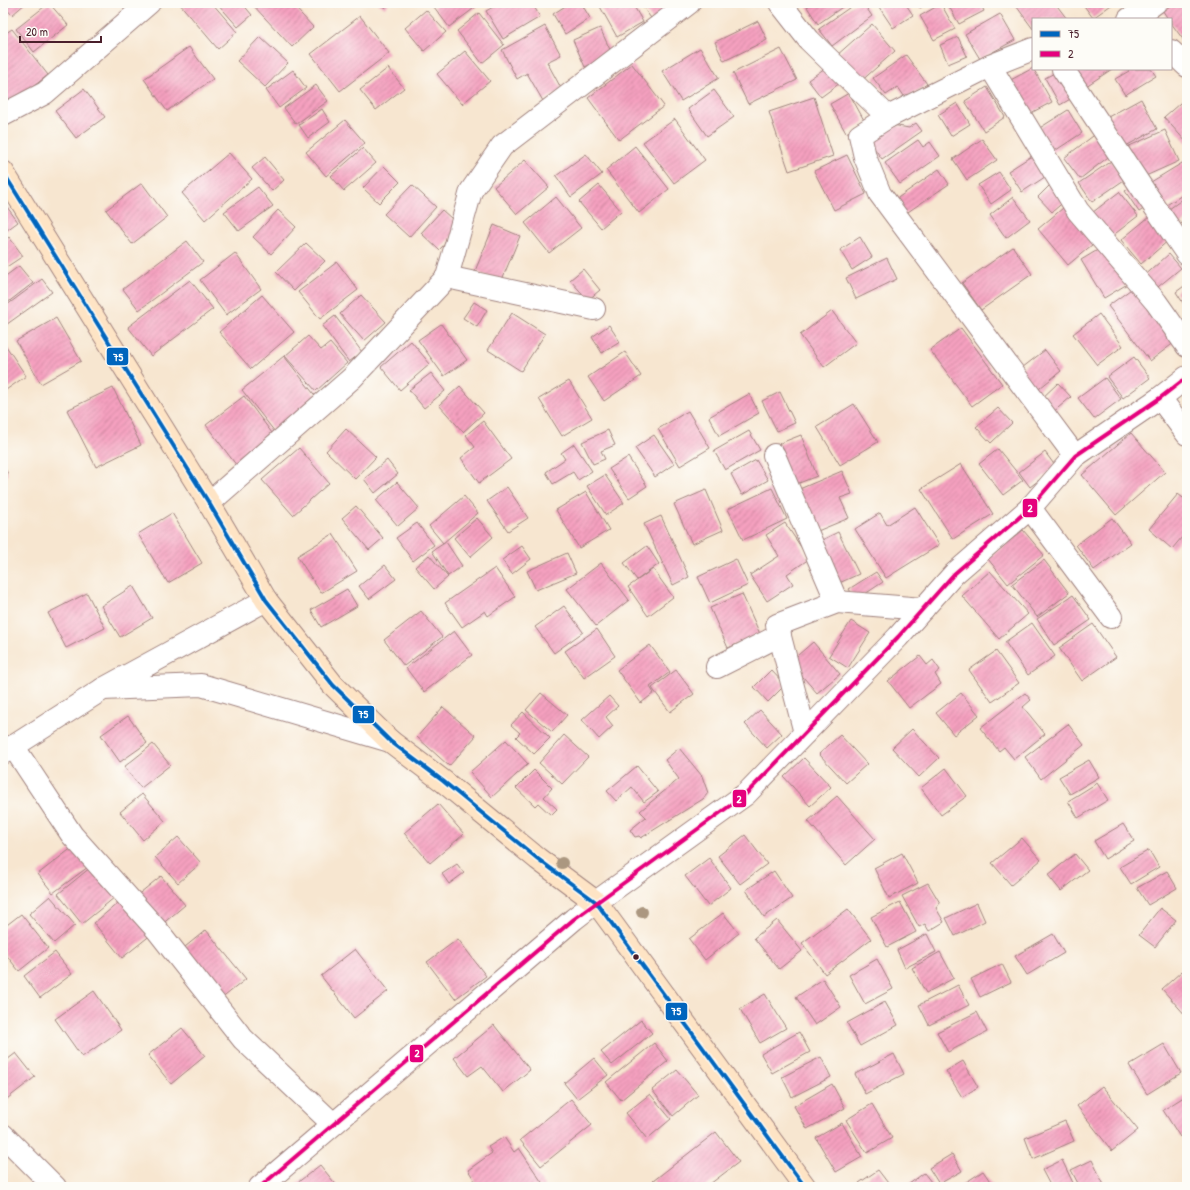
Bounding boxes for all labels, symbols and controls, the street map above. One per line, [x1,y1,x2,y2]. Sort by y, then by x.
scale bar [20,18,101,44]
legend [1032,18,1172,70]
text: 20 m [26,23,48,40]
text: 75 [1068,25,1079,42]
text: 2 [1068,45,1074,62]
line badge: 75 [106,347,129,366]
text: 75 [112,350,123,364]
line badge: 2 [1022,498,1038,518]
text: 2 [1027,501,1033,515]
line badge: 75 [352,705,375,724]
text: 75 [357,707,368,721]
line badge: 2 [732,789,747,808]
text: 2 [736,792,742,806]
unlabelled marker [631,952,641,962]
line badge: 75 [665,1002,688,1021]
text: 75 [670,1004,681,1018]
line badge: 2 [409,1044,424,1063]
text: 2 [414,1046,420,1060]

